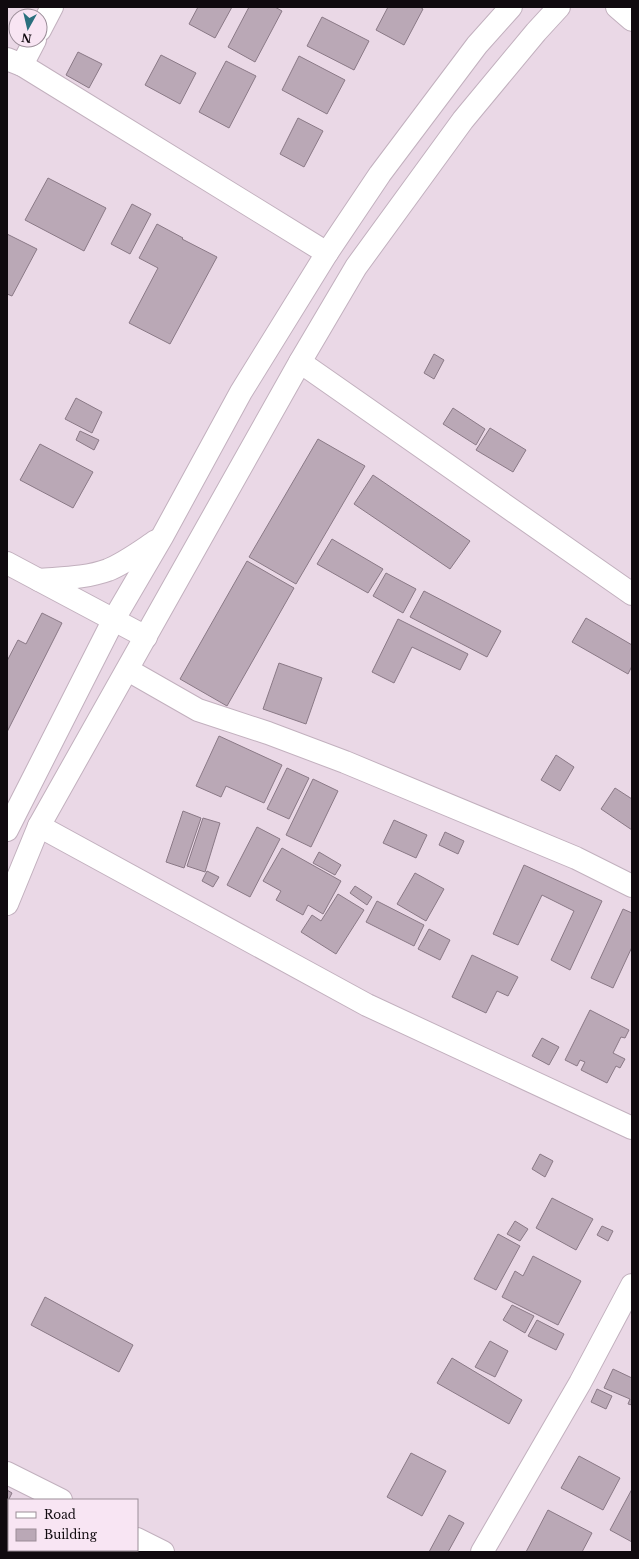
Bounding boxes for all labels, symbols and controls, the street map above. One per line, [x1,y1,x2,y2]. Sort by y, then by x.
north arrow [8,8,48,48]
text: N [20,30,33,46]
legend [8,1499,138,1551]
text: Road [44,1507,76,1522]
text: Building [44,1527,98,1542]

